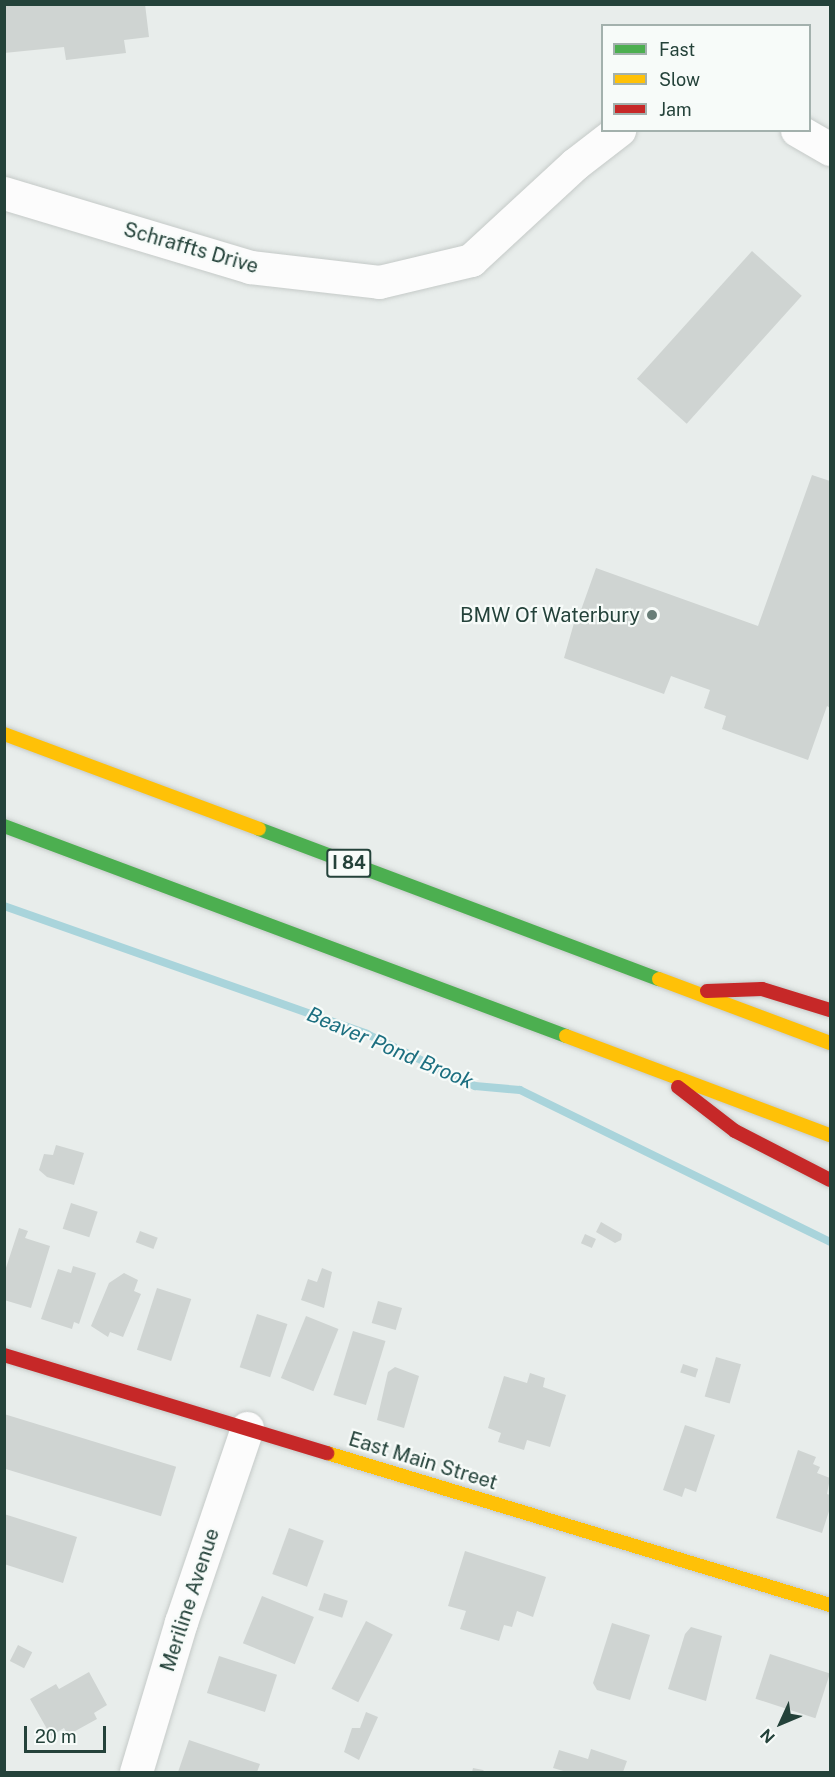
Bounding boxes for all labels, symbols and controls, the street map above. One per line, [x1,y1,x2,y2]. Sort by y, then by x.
legend [601,24,811,132]
text: Fast [659,39,695,60]
text: Slow [659,69,700,90]
text: Jam [659,99,692,120]
street label: Schraffts Drive [121,217,261,279]
place label: BMW Of Waterbury [459,603,640,627]
marker: BMW Of Waterbury [645,608,659,622]
road number: I 84 [325,848,373,878]
water label: Beaver Pond Brook [303,1002,477,1094]
street label: East Main Street [346,1427,500,1495]
street label: Meriline Avenue [156,1525,224,1675]
north arrow [751,1693,811,1753]
scale bar [27,1714,110,1752]
text: N [757,1725,779,1747]
text: 20 m [35,1726,77,1747]

